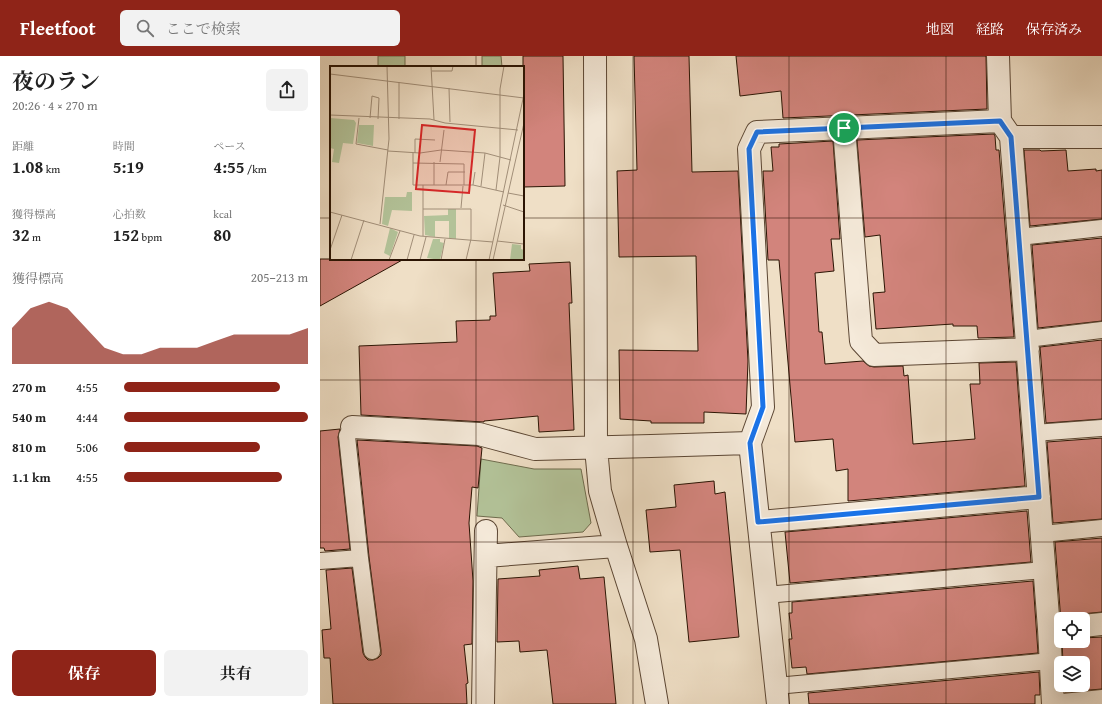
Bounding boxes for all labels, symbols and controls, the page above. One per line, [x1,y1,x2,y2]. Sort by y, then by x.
search box [120,10,400,46]
text: Fleetfoot [20,14,96,42]
icon: search [134,17,156,39]
text: ここで検索 [166,18,241,39]
text: 地図 [926,19,954,39]
text: 経路 [976,19,1004,39]
text: 保存済み [1026,19,1082,39]
text: 夜のラン [12,65,100,97]
inset map [330,66,524,260]
button: share [266,69,308,111]
text: 20:26 · 4 × 270 m [12,96,98,115]
pin [827,111,861,145]
icon: arrive [833,117,855,139]
text: 距離 [12,138,34,154]
text: 時間 [113,138,135,154]
text: ペース [213,138,246,154]
text: 1.08 [12,154,43,179]
text: 5:19 [113,154,144,179]
text: 4:55 [213,154,245,179]
text: km [43,161,60,177]
text: /km [245,161,267,177]
text: 獲得標高 [12,206,56,222]
text: 心拍数 [113,206,146,222]
text: kcal [213,206,232,222]
text: 32 [12,222,30,247]
text: 152 [113,222,139,247]
text: 80 [213,222,231,247]
text: m [30,229,41,245]
text: bpm [139,229,162,245]
text: 205–213 m [251,268,308,287]
text: 獲得標高 [12,269,64,288]
text: 270 m [12,378,46,397]
text: 4:55 [76,378,98,397]
text: 540 m [12,408,46,427]
text: 4:44 [76,408,98,427]
text: 810 m [12,438,46,457]
text: 5:06 [76,438,98,457]
text: 1.1 km [12,468,51,487]
text: 4:55 [76,468,98,487]
map controls [1054,612,1090,692]
button: locate [1054,612,1090,648]
button: 保存 [12,650,156,696]
button: 共有 [164,650,308,696]
button: layers [1054,656,1090,692]

